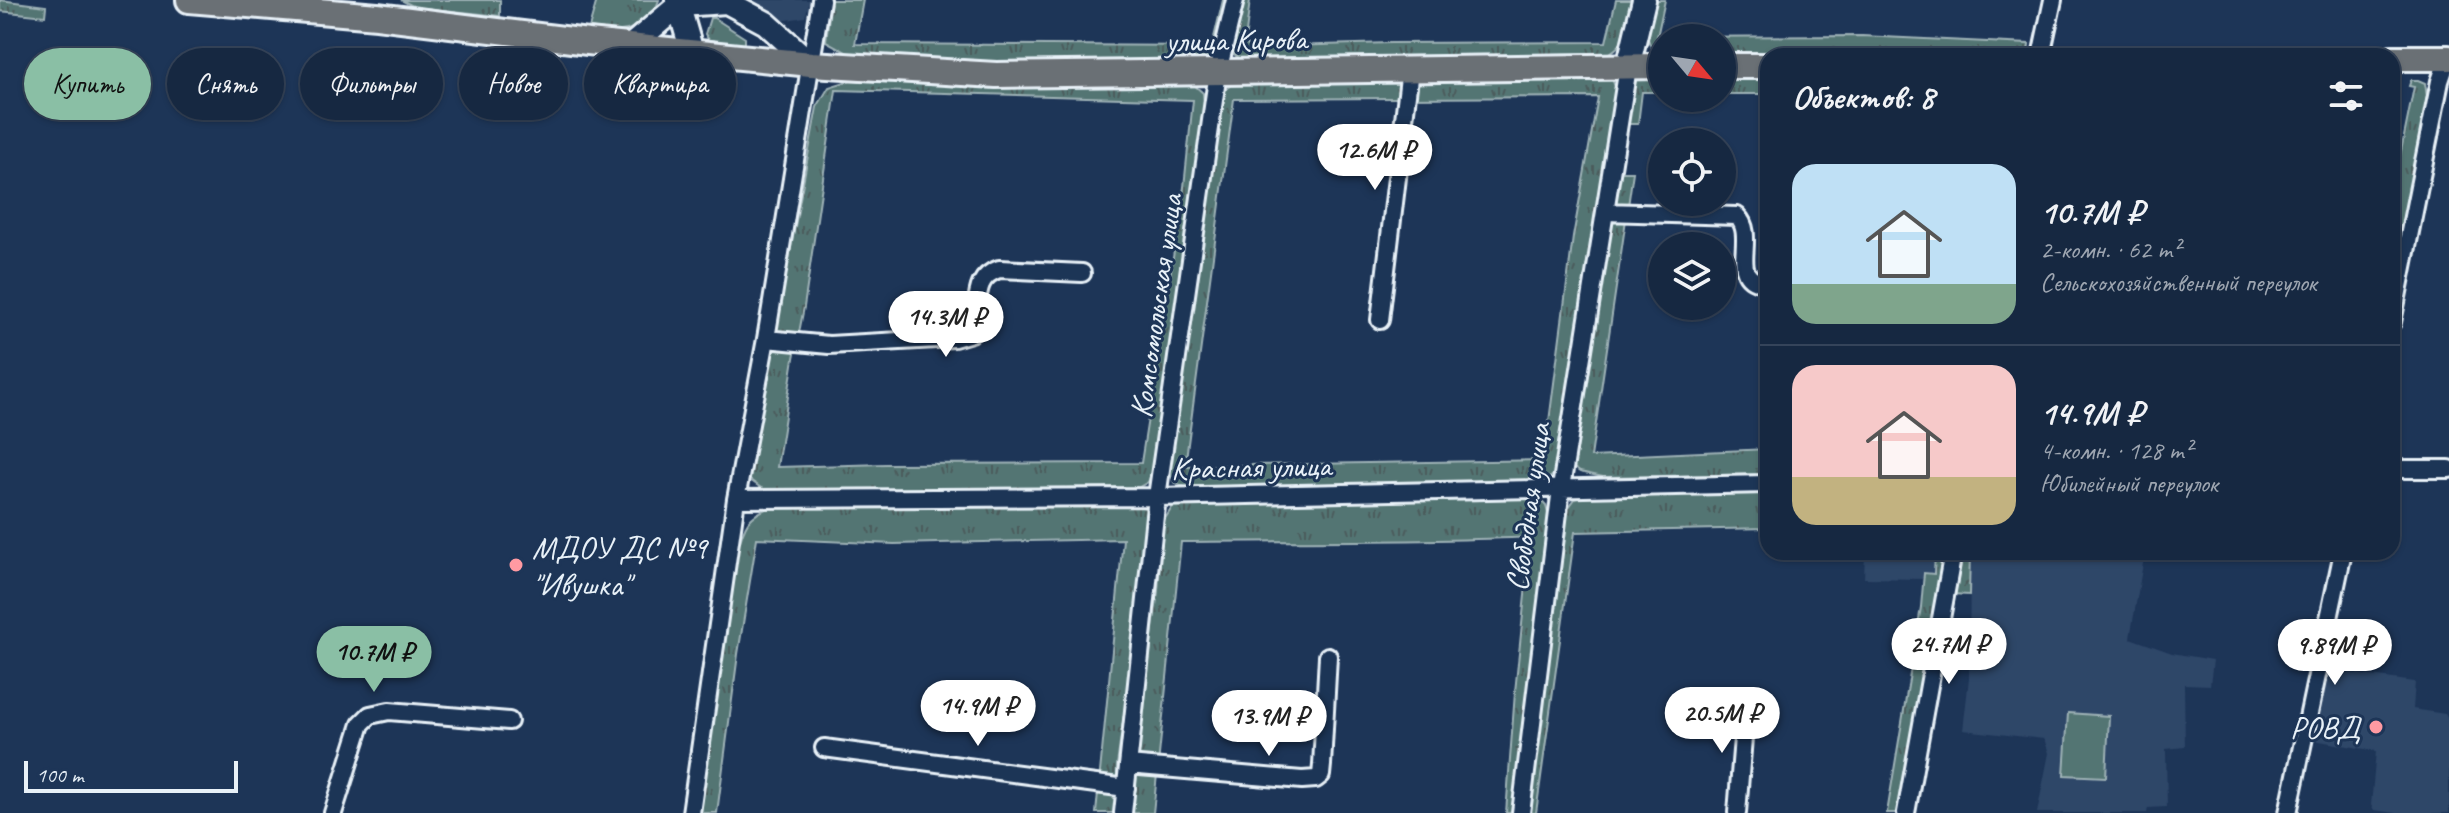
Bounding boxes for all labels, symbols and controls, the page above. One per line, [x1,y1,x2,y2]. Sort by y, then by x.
street label: улица Кирова [1163,18,1310,62]
north arrow [1648,24,1736,112]
map controls [1648,24,1736,320]
chip: Купить [24,48,151,120]
chip: Снять [167,48,284,120]
chip: Фильтры [300,48,443,120]
chip: Новое [459,48,568,120]
chip: Квартира [584,48,736,120]
icon: filters [2324,74,2368,118]
text: Объектов: 8 [1792,75,1934,118]
pin: 12.6M ₽ [1301,124,1449,192]
button: locate [1648,128,1736,216]
text: 12.6M ₽ [1335,133,1415,166]
street label: Комсомольская улица [1120,189,1192,420]
text: 10.7M ₽ [2040,190,2143,233]
icon: home [1856,196,1952,292]
button: layers [1648,232,1736,320]
text: 2-комн. · 62 m² [2040,233,2180,266]
text: Сельскохозяйственный переулок [2040,266,2317,299]
pin: 14.3M ₽ [872,291,1020,359]
text: 14.3M ₽ [907,300,985,333]
text: 14.9M ₽ [2040,391,2143,434]
icon: home [1856,397,1952,493]
street label: Свободная улица [1496,418,1560,594]
text: 4-комн. · 128 m² [2040,434,2192,467]
street label: Красная улица [1171,445,1334,489]
text: Юбилейный переулок [2040,467,2218,500]
place label: МДОУ ДС №9 "Ивушка" [532,527,710,605]
marker: МДОУ ДС №9 "Ивушка" [507,556,525,574]
pin: 24.7M ₽ [1875,618,2023,686]
pin: 9.89M ₽ [2261,619,2409,687]
pin: 10.7M ₽ [300,626,448,694]
text: 24.7M ₽ [1910,627,1988,660]
text: 9.89M ₽ [2296,628,2374,661]
text: 10.7M ₽ [335,635,413,668]
pin: 14.9M ₽ [904,680,1052,748]
pin: 20.5M ₽ [1648,687,1796,755]
text: 14.9M ₽ [939,689,1017,722]
pin: 13.9M ₽ [1195,690,1343,758]
text: 20.5M ₽ [1683,696,1761,729]
text: 13.9M ₽ [1230,699,1308,732]
place label: РОВД [2290,707,2362,748]
marker: РОВД [2367,718,2385,736]
scale bar [24,757,238,793]
text: 100 m [36,761,83,789]

